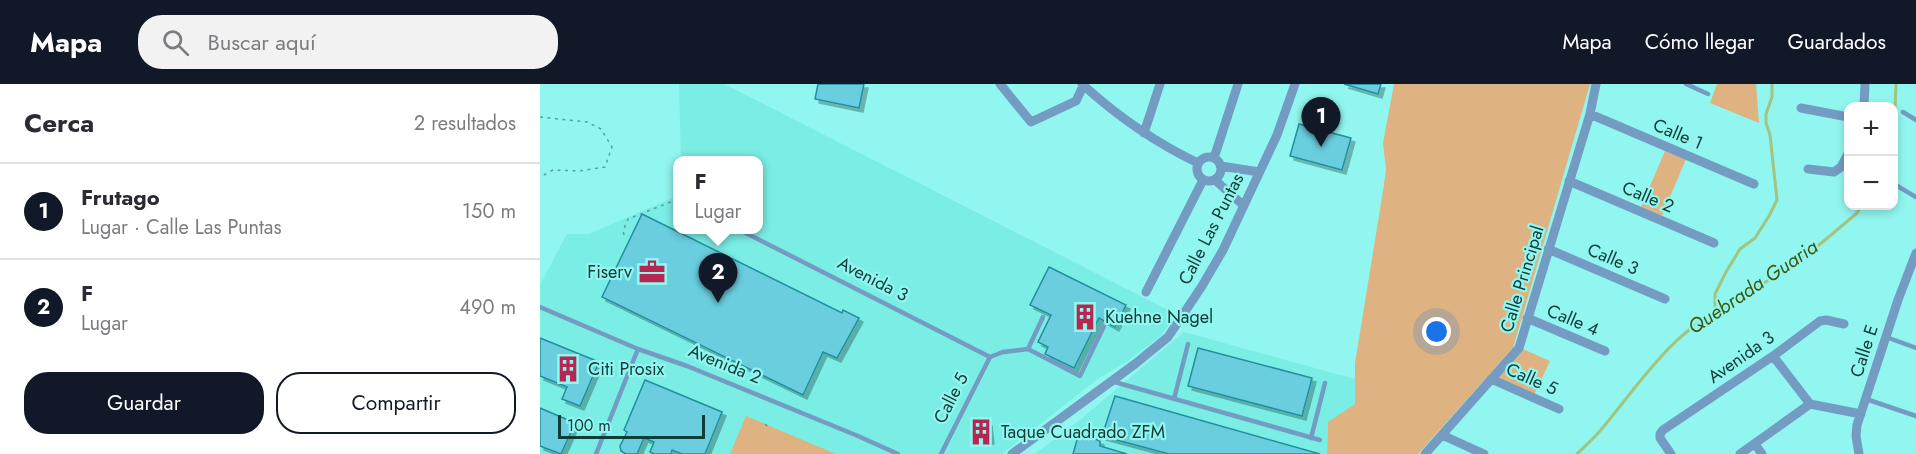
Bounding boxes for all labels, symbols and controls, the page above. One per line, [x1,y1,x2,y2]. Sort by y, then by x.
search box [138,15,558,69]
text: Mapa [30,22,102,63]
icon: search [159,26,192,59]
text: Buscar aquí [207,26,316,58]
text: Mapa [1562,27,1612,57]
text: Cómo llegar [1645,27,1754,57]
text: Guardados [1787,27,1886,57]
pin: 1 [1302,98,1340,147]
map controls [1844,102,1898,210]
button: + [1844,102,1898,156]
text: Cerca [24,104,94,142]
text: 2 resultados [414,109,516,138]
street label: Calle 1 [1649,112,1707,156]
popup [673,156,763,234]
button: − [1844,156,1898,210]
text: F [695,165,707,197]
street label: Calle Las Puntas [1172,169,1250,289]
street label: Calle 2 [1618,174,1678,220]
text: Frutago [81,181,160,213]
text: 1 [38,197,49,226]
text: 150 m [462,197,516,226]
text: Lugar [695,197,741,226]
text: Lugar · Calle Las Puntas [81,213,282,242]
street label: Calle Principal [1493,223,1551,335]
water label: Quebrada Guaria [1682,233,1824,341]
street label: Calle 3 [1583,237,1643,282]
street label: Avenida 3 [833,250,913,308]
pin: 2 [698,254,738,303]
office icon: Fiserv [637,257,667,287]
place label: Fiserv [587,259,632,285]
text: F [81,277,93,309]
text: 2 [37,293,50,322]
text: 490 m [459,293,516,322]
street label: Calle 4 [1543,297,1603,343]
building icon: Kuehne Nagel [1070,302,1100,332]
place label: Kuehne Nagel [1105,304,1213,330]
text: Lugar [81,309,128,338]
your location [1422,317,1451,346]
street label: Calle E [1843,321,1885,381]
street label: Avenida 3 [1702,324,1780,389]
street label: Avenida 2 [685,338,765,390]
building icon: Citi Prosix [553,354,583,384]
place label: Citi Prosix [588,356,665,382]
street label: Calle 5 [1502,356,1562,402]
street label: Calle 5 [927,368,975,428]
button: Guardar [24,372,264,434]
button: Compartir [276,372,516,434]
scale bar [558,412,705,440]
text: 100 m [567,414,611,437]
building icon: Taque Cuadrado ZFM [966,417,996,447]
place label: Taque Cuadrado ZFM [1001,419,1165,445]

